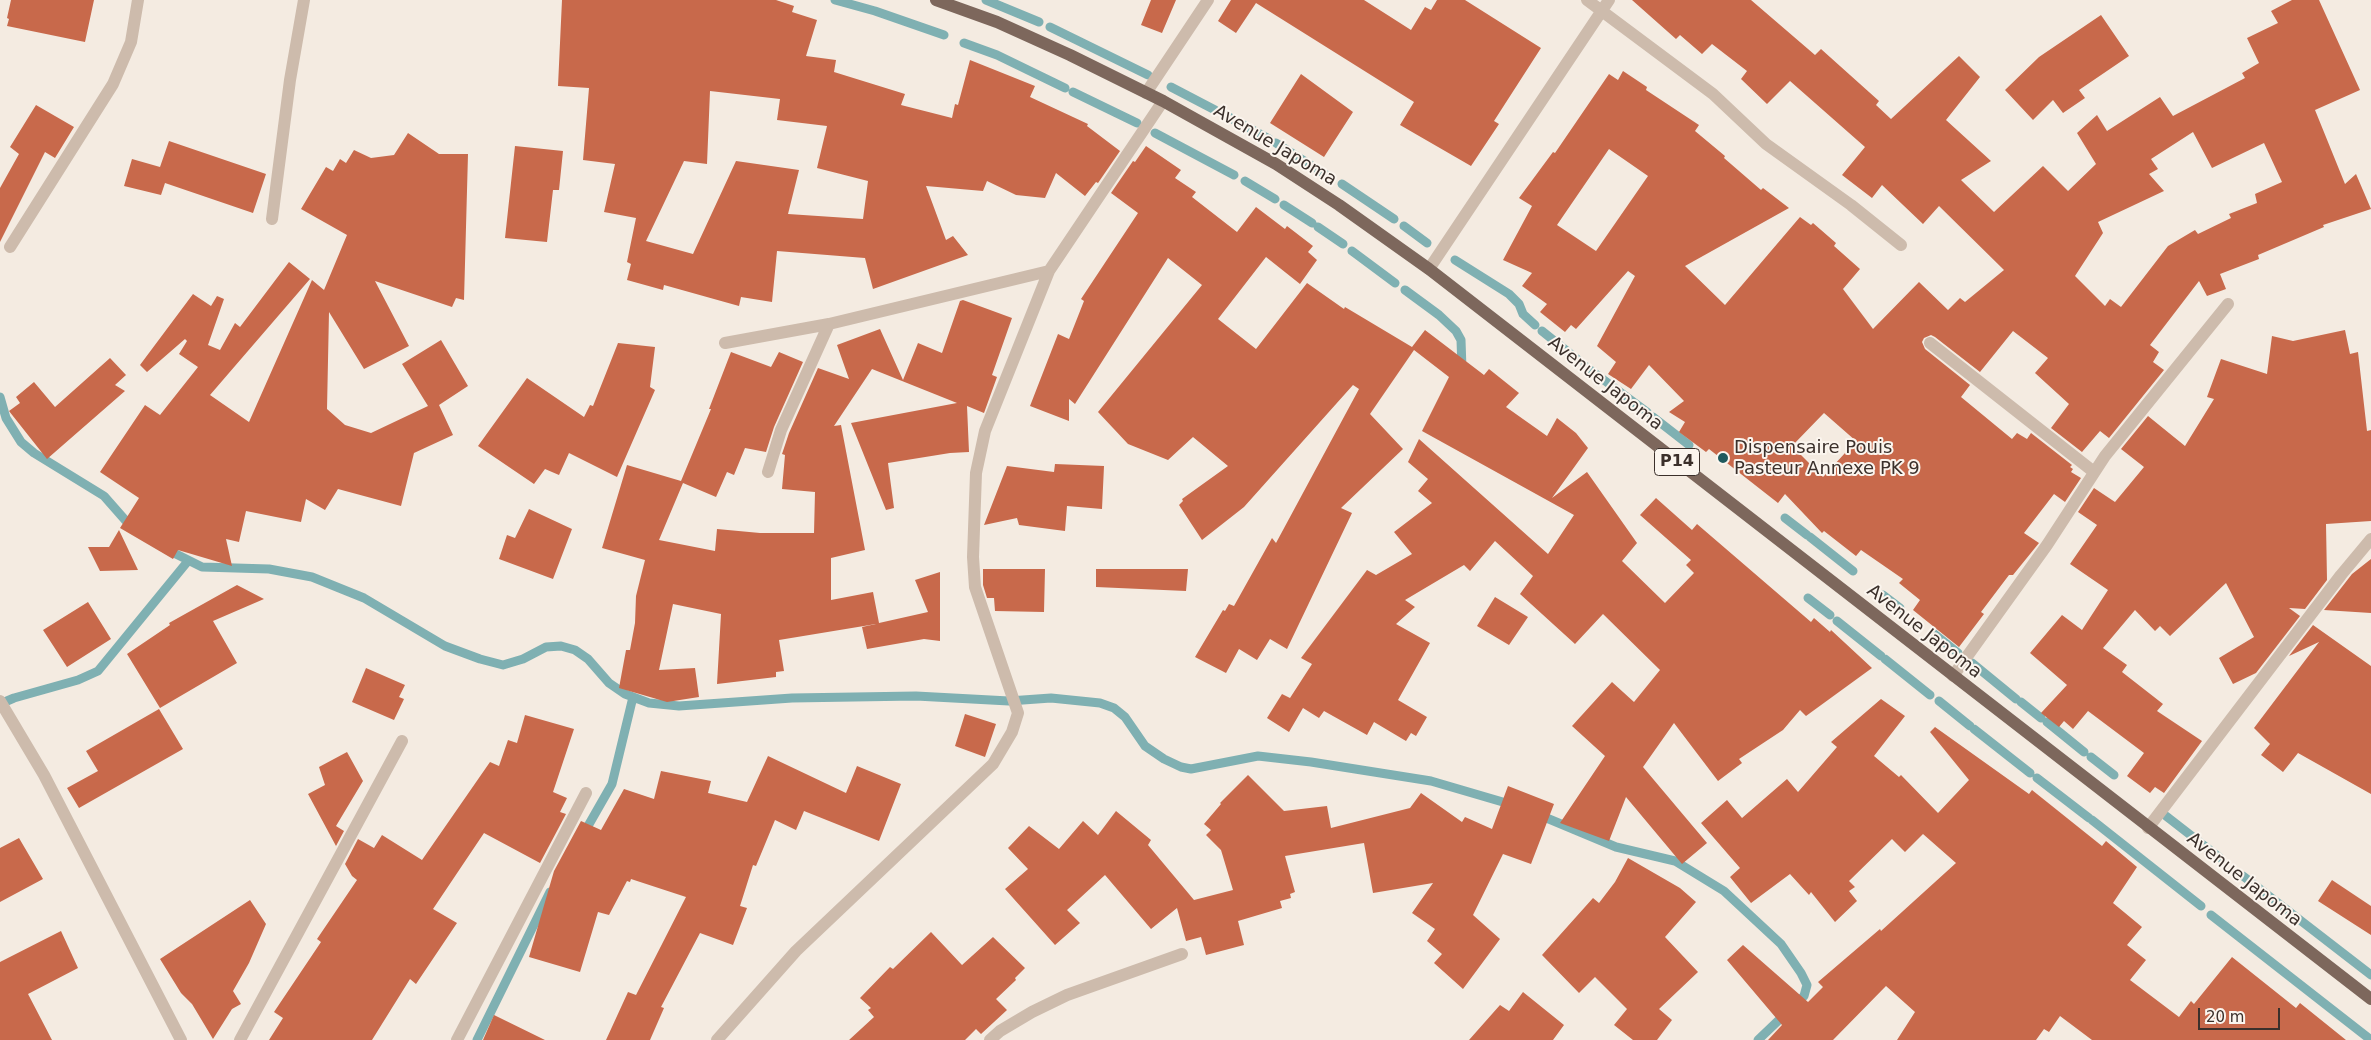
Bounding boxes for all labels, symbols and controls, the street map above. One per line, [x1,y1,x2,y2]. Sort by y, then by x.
street label: Avenue Japoma [1209,101,1341,191]
street label: Avenue Japoma [1543,332,1667,436]
place label: Dispensaire Pouis Pasteur Annexe PK 9 [1734,437,1920,479]
road number: P14 [1654,448,1700,476]
marker: Dispensaire Pouis Pasteur Annexe PK 9 [1716,451,1730,465]
street label: Avenue Japoma [1862,580,1986,684]
street label: Avenue Japoma [2182,828,2306,932]
scale bar [2201,998,2284,1030]
text: 20 m [2206,1008,2244,1026]

